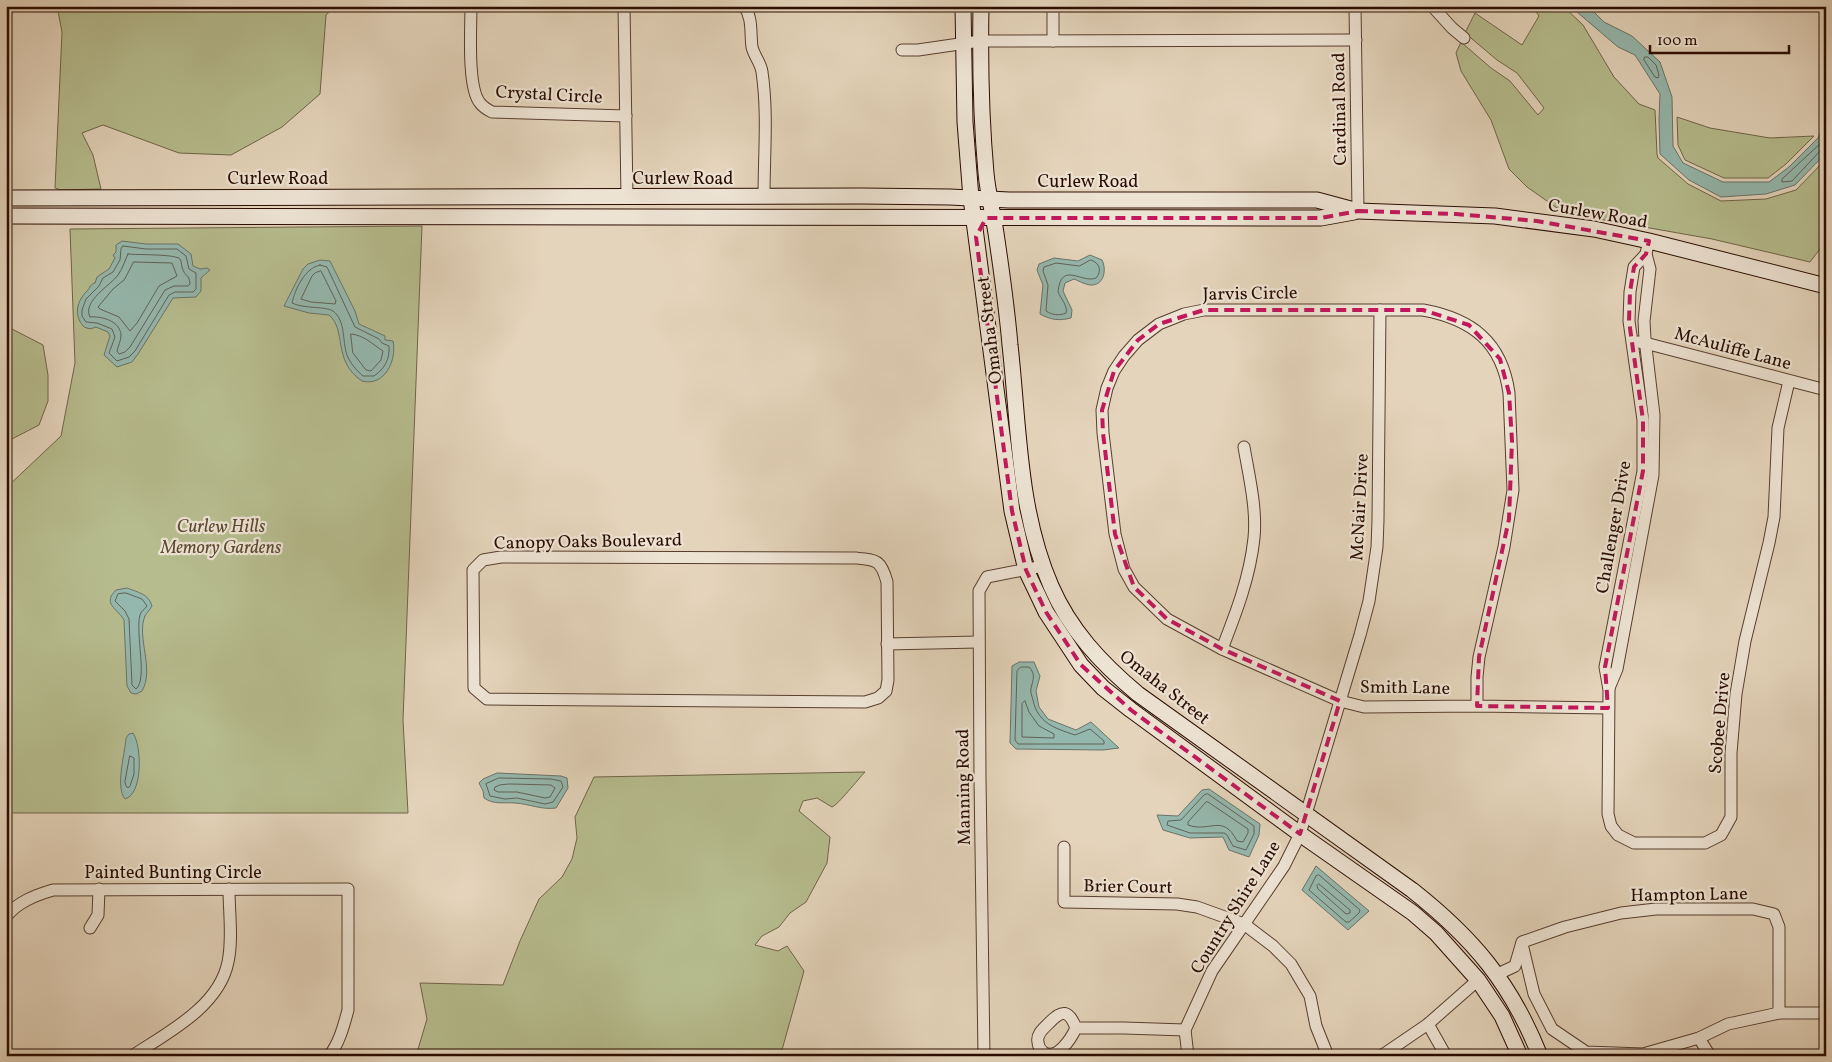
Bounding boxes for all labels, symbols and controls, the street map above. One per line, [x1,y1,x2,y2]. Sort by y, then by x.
scale bar [1650,22,1788,54]
text: 100 m [1657,31,1697,52]
street label: Cardinal Road [1327,52,1354,166]
street label: Crystal Circle [495,80,603,111]
street label: Curlew Road [228,167,328,192]
street label: Curlew Road [633,167,733,192]
street label: Curlew Road [1038,170,1138,195]
street label: Curlew Road [1546,193,1650,236]
street label: Omaha Street [971,274,1010,385]
street label: Jarvis Circle [1202,281,1298,308]
street label: McAuliffe Lane [1671,322,1794,377]
street label: McNair Drive [1345,453,1376,561]
street label: Challenger Drive [1591,459,1638,596]
park label: Curlew Hills Memory Gardens [160,515,282,561]
street label: Canopy Oaks Boulevard [494,528,682,557]
street label: Omaha Street [1114,645,1215,731]
street label: Scobee Drive [1704,671,1737,775]
street label: Smith Lane [1360,675,1450,702]
street label: Manning Road [951,728,978,846]
street label: Country Shire Lane [1185,836,1287,979]
street label: Painted Bunting Circle [84,861,262,886]
street label: Brier Court [1083,874,1173,901]
street label: Hampton Lane [1630,882,1748,909]

